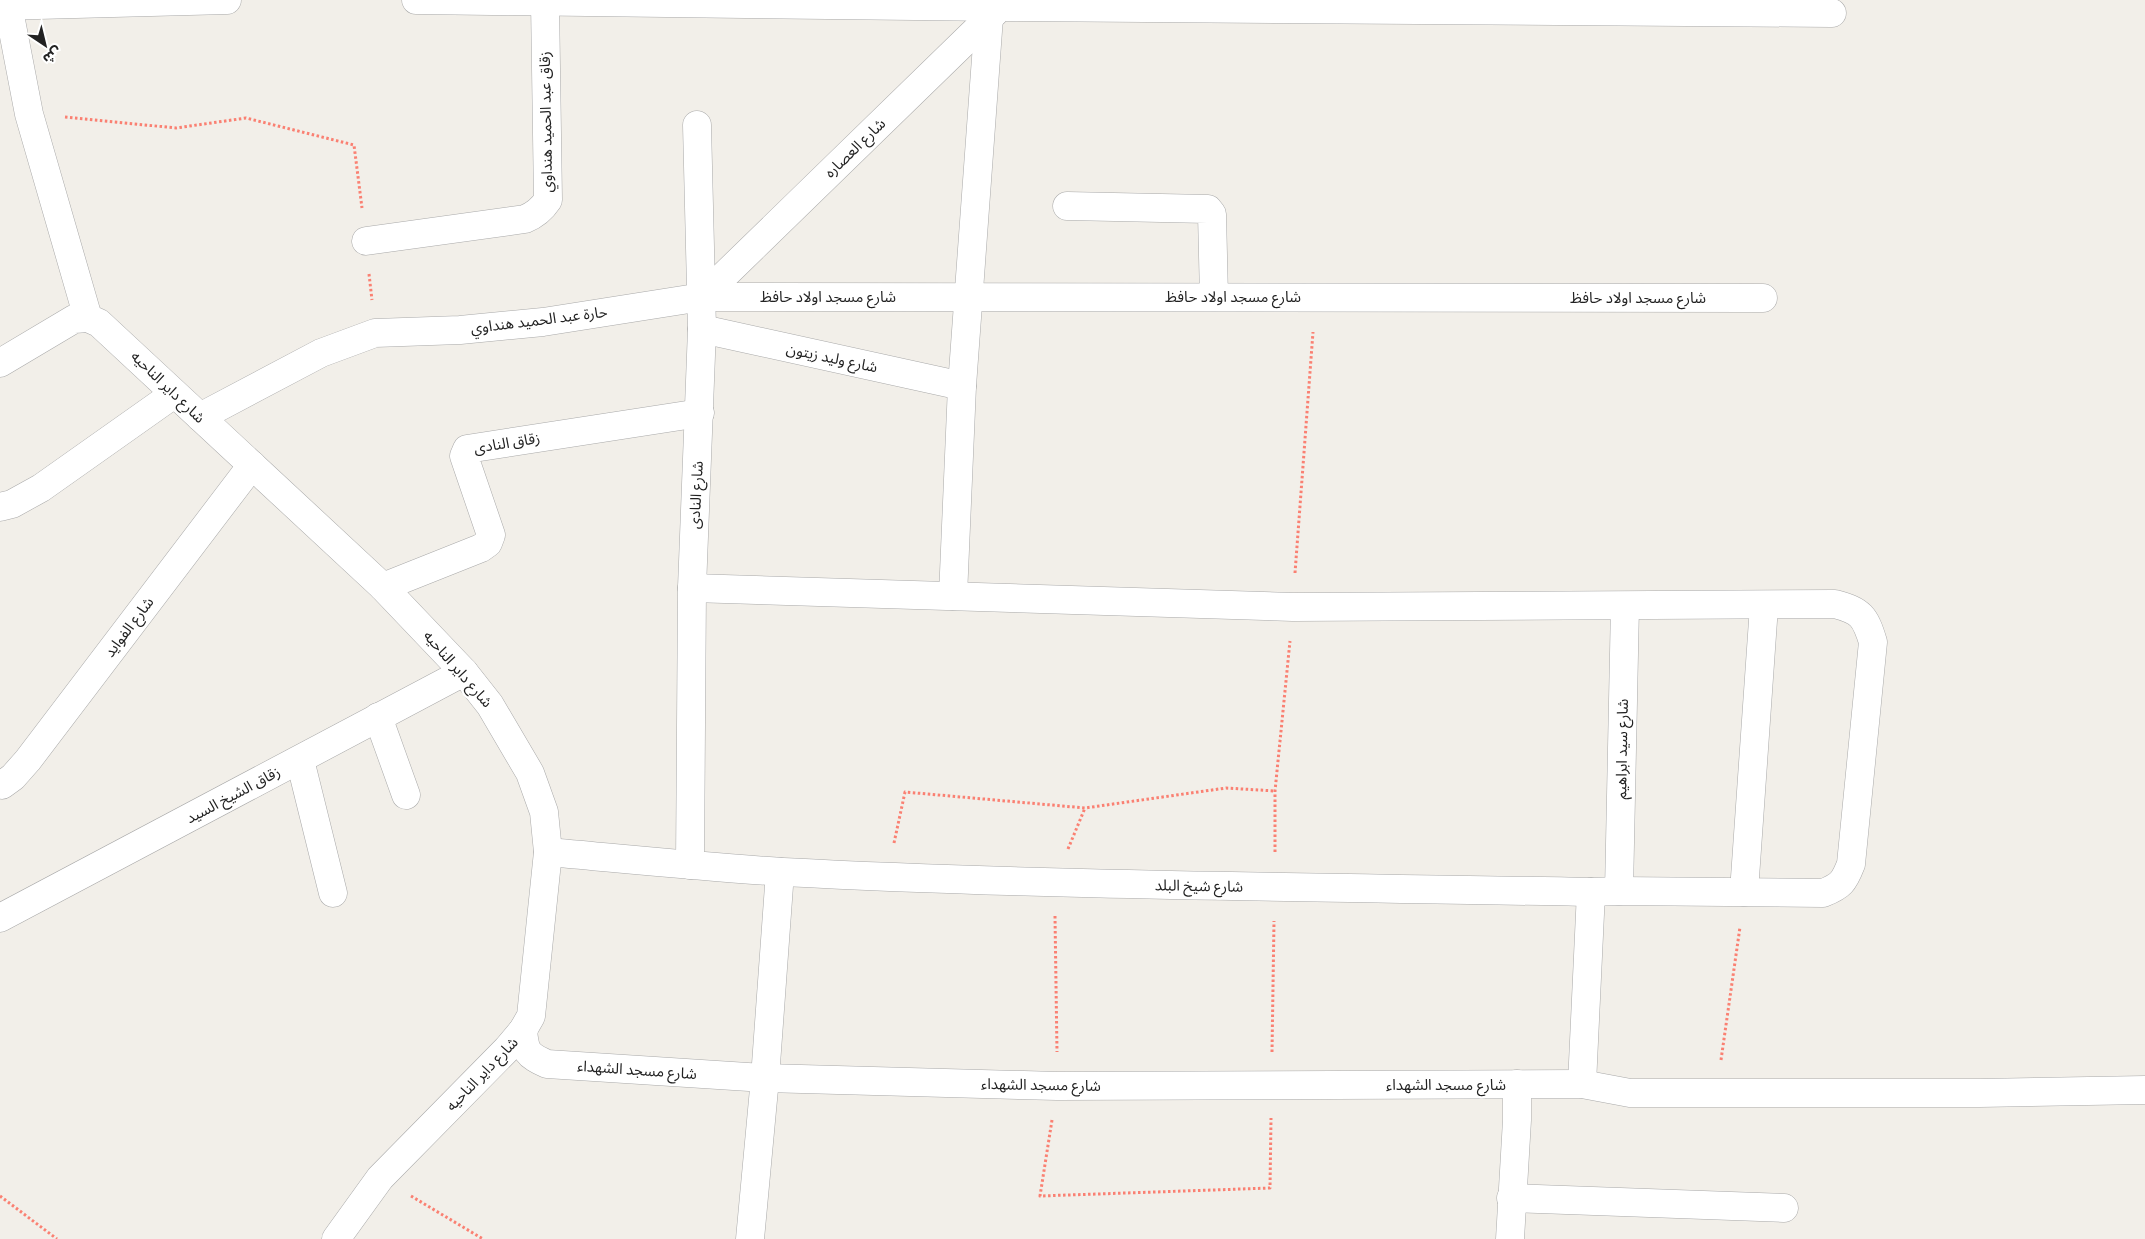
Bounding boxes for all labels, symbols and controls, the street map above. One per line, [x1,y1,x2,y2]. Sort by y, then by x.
north arrow [20,20,70,70]
text: ش [40,44,65,68]
street label: زقاق عبد الحميد هنداوي [536,51,559,193]
street label: شارع العصاره [821,114,891,184]
street label: شارع مسجد اولاد حافظ [760,288,896,309]
street label: شارع مسجد اولاد حافظ [1165,288,1301,309]
street label: شارع مسجد اولاد حافظ [1570,289,1706,310]
street label: حارة عبد الحميد هنداوي [469,303,609,340]
street label: شارع وليد زيتون [784,340,879,379]
street label: شارع داير الناحيه [125,347,209,429]
street label: زقاق النادى [473,429,541,457]
street label: شارع النادى [685,460,710,530]
street label: شارع الفوايد [101,593,160,662]
street label: شارع داير الناحيه [417,627,496,713]
street label: شارع سيد ابراهيم [1612,698,1635,800]
street label: زقاق الشيخ السيد [183,763,285,830]
street label: شارع شيخ البلد [1155,876,1244,899]
street label: شارع داير الناحيه [442,1033,524,1117]
street label: شارع مسجد الشهداء [576,1057,698,1086]
street label: شارع مسجد الشهداء [981,1075,1101,1098]
street label: شارع مسجد الشهداء [1386,1076,1506,1097]

